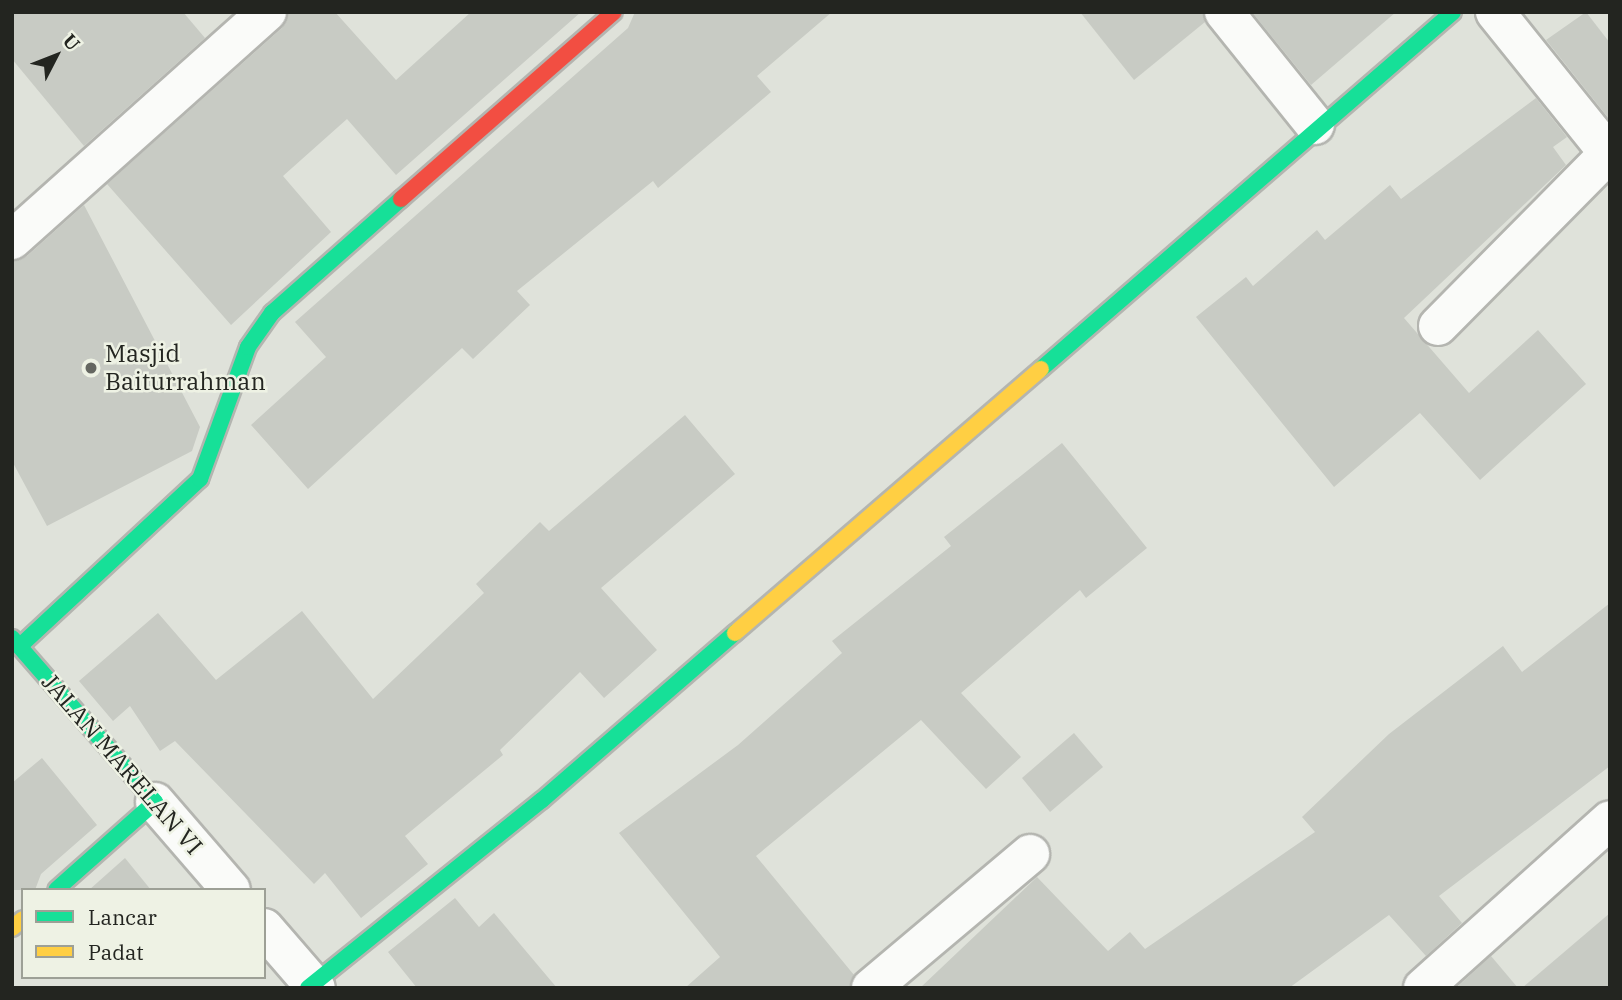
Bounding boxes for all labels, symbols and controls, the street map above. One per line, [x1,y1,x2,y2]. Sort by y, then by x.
north arrow [21,21,91,91]
text: U [58,28,85,55]
place label: Masjid Baiturrahman [105,340,266,396]
marker: Masjid Baiturrahman [83,360,99,376]
street label: JALAN MARELAN VI [36,668,208,860]
legend [21,888,266,979]
text: Lancar [88,903,157,931]
text: Padat [88,938,144,966]

